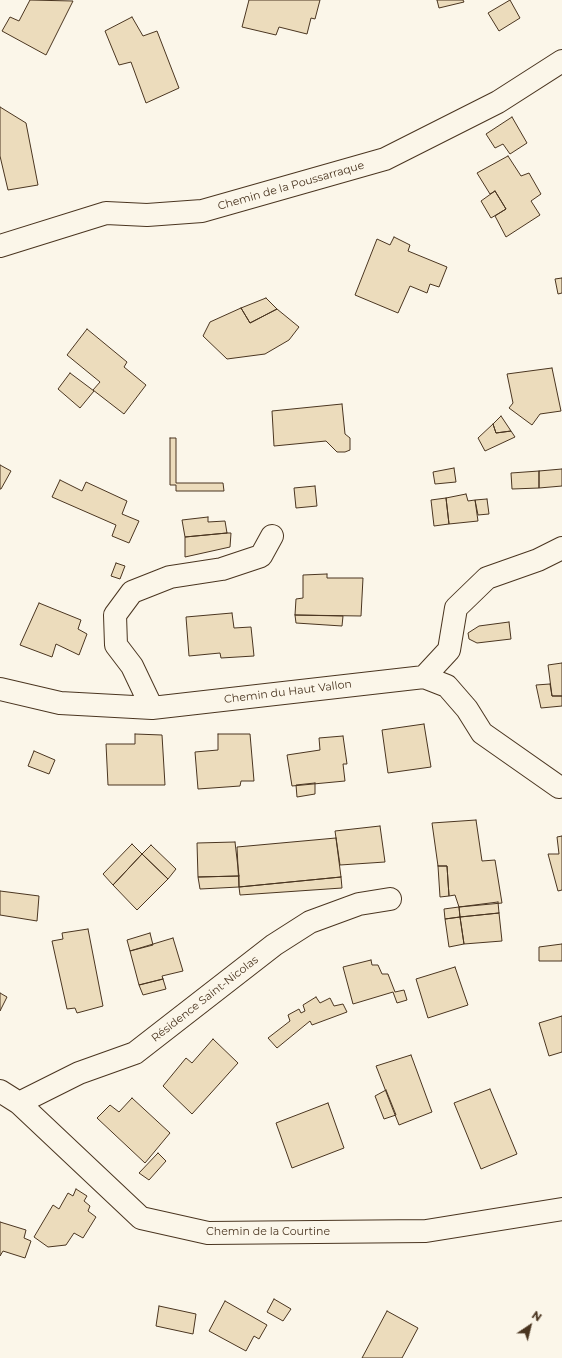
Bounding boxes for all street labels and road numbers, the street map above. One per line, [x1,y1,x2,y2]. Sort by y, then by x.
street label: Chemin de la Poussarraque [216,159,366,213]
street label: Chemin du Haut Vallon [223,678,353,706]
street label: Résidence Saint-Nicolas [149,953,261,1045]
street label: Chemin de la Courtine [206,1225,330,1239]

